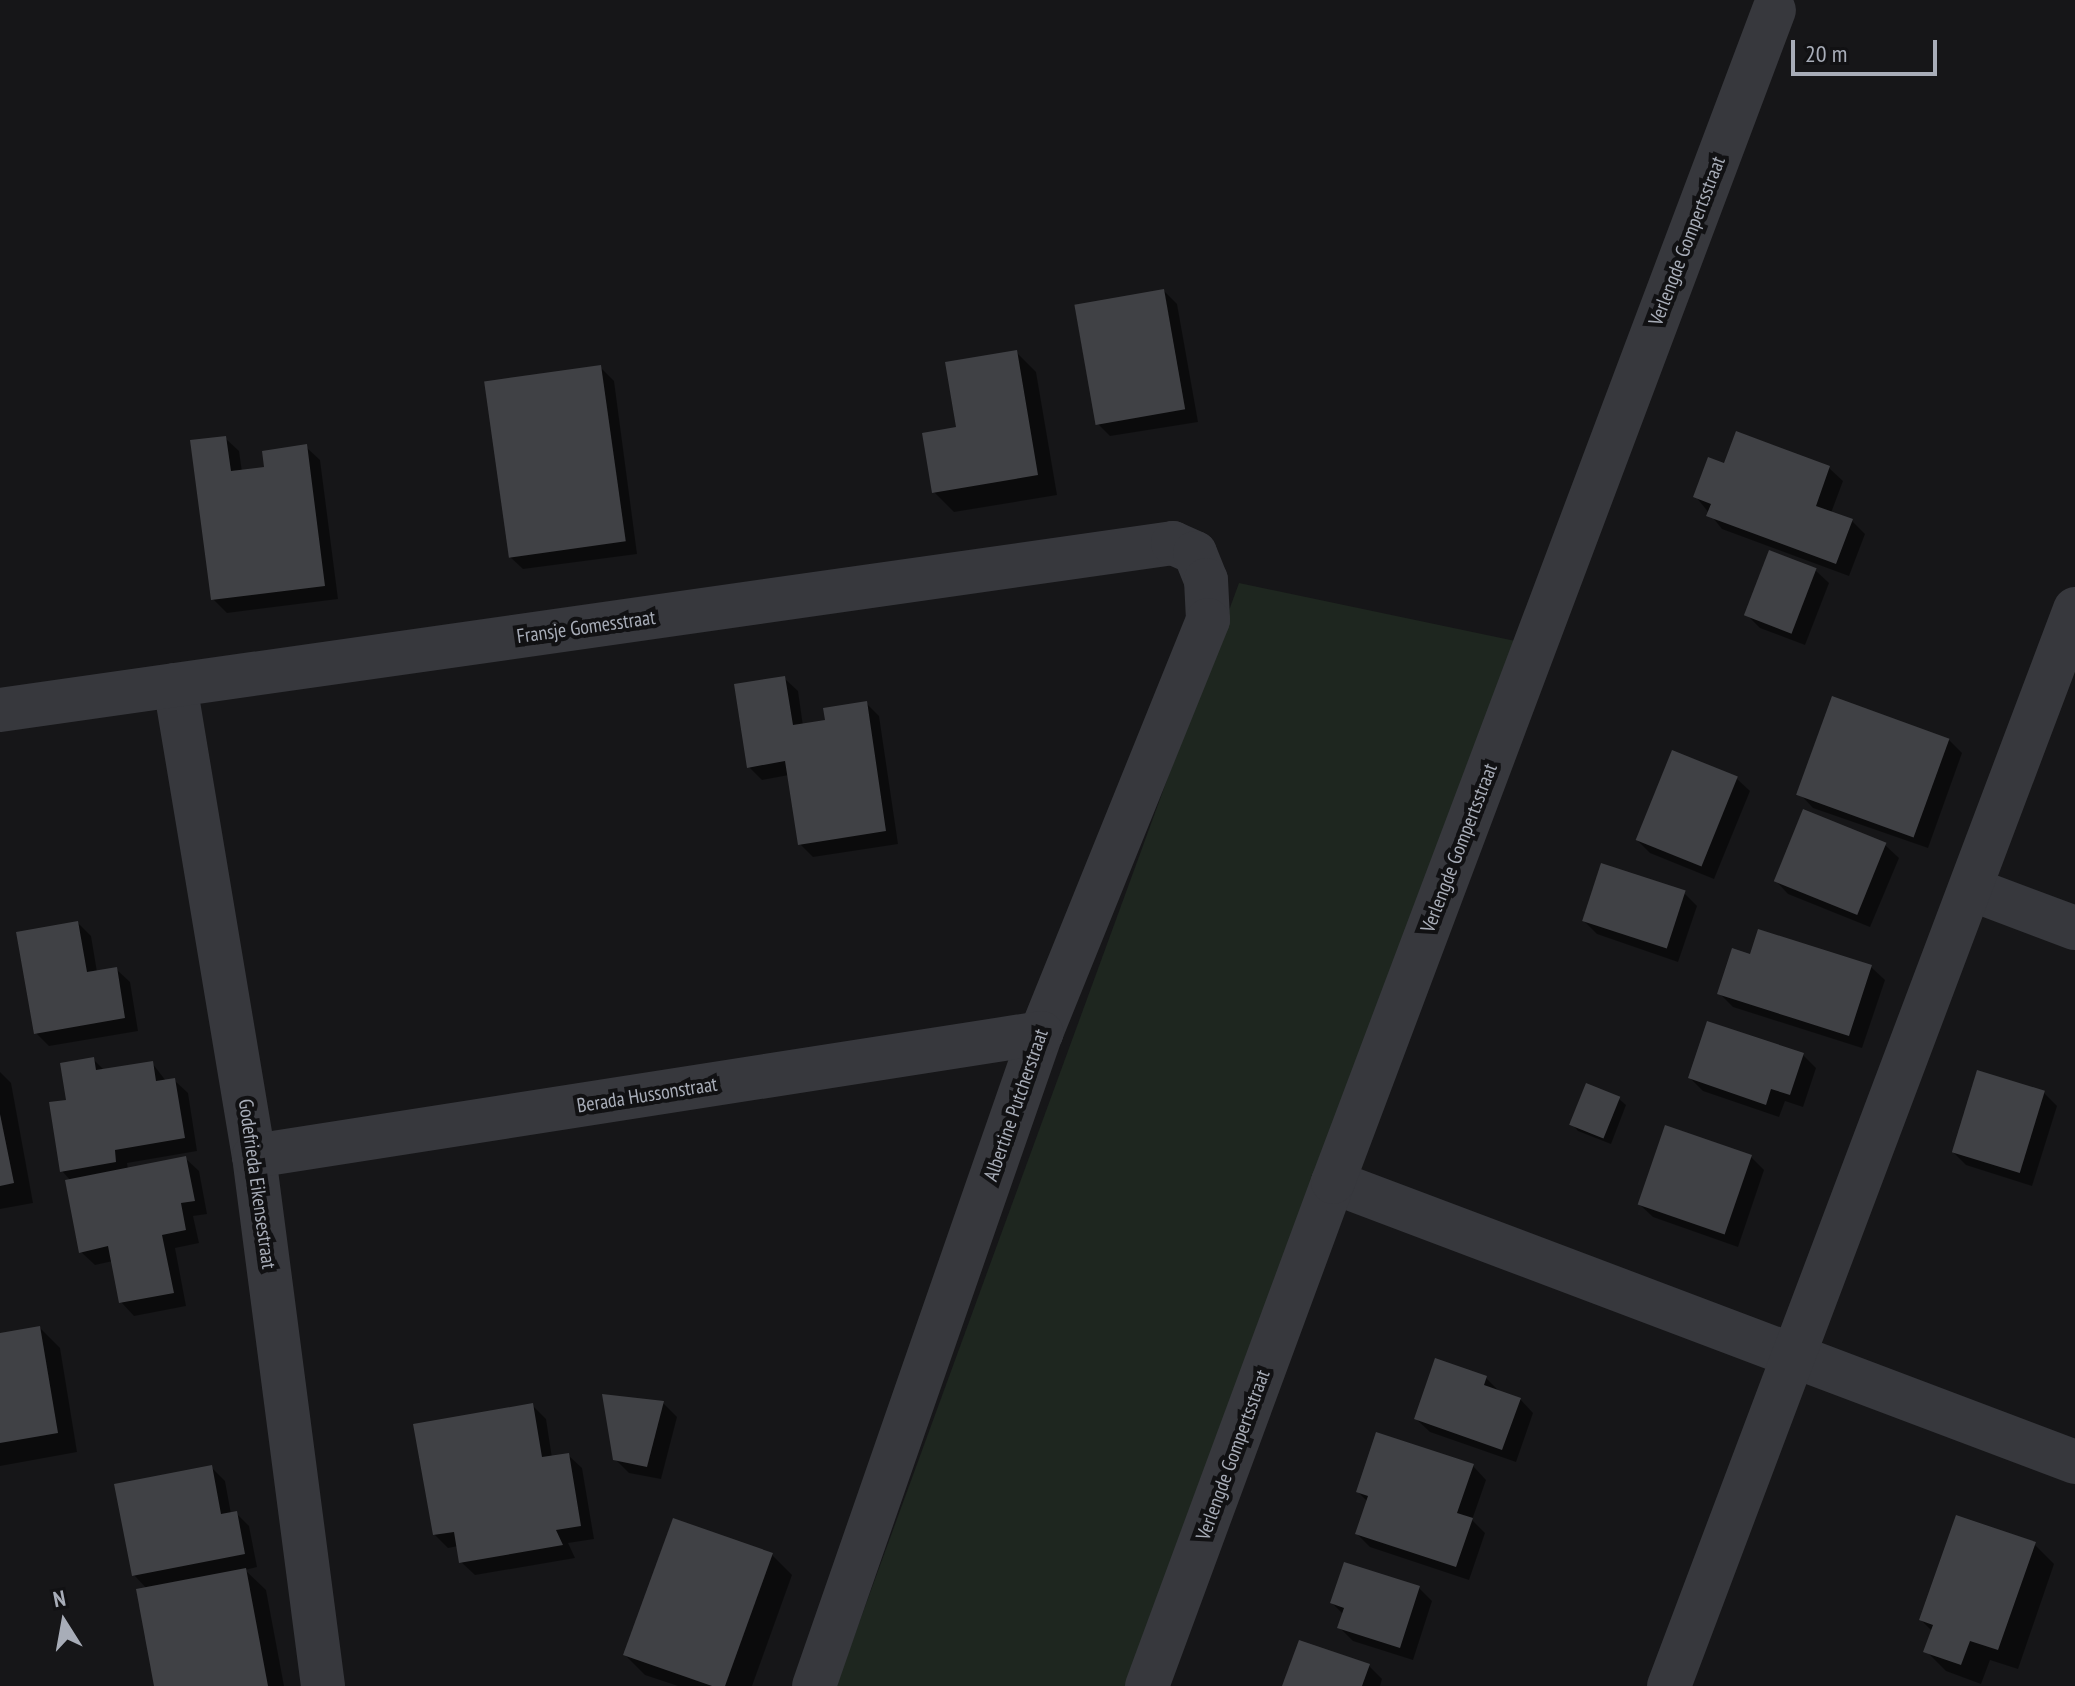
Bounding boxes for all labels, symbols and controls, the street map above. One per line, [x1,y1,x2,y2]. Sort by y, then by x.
scale bar [1795,24,1941,74]
text: 20 m [1805,38,1847,69]
street label: Verlengde Gompertsstraat [1644,153,1730,329]
street label: Fransje Gomesstraat [515,605,657,649]
street label: Verlengde Gompertsstraat [1416,760,1502,936]
street label: Albertine Putcherstraat [979,1026,1053,1184]
street label: Berada Hussonstraat [575,1072,719,1118]
street label: Godefrieda Eikensestraat [233,1098,281,1270]
street label: Verlengde Gompertsstraat [1191,1367,1275,1543]
north arrow [24,1582,104,1662]
text: N [51,1584,68,1613]

